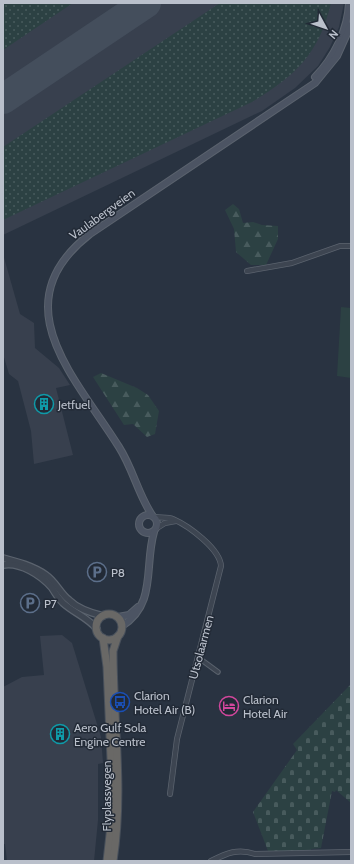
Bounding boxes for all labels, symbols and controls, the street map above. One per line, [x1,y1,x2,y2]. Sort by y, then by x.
north arrow [306,8,346,48]
text: N [326,27,342,42]
street label: Vaulabergveien [66,185,138,243]
building icon: Jetfuel [33,393,55,415]
place label: Jetfuel [57,397,90,412]
parking icon: P8 [86,561,108,583]
place label: P8 [111,565,125,580]
parking icon: P7 [19,592,41,614]
place label: P7 [44,596,57,611]
street label: Utsolaarmen [185,613,217,681]
place label: Clarion Hotel Air (B) [134,688,195,717]
bus stop icon: Clarion Hotel Air (B) [109,691,131,713]
place label: Clarion Hotel Air [243,692,287,721]
hotel icon: Clarion Hotel Air [218,695,240,717]
place label: Aero Gulf Sola Engine Centre [74,720,147,749]
building icon: Aero Gulf Sola Engine Centre [49,723,71,745]
street label: Flyplassvegen [99,760,114,832]

